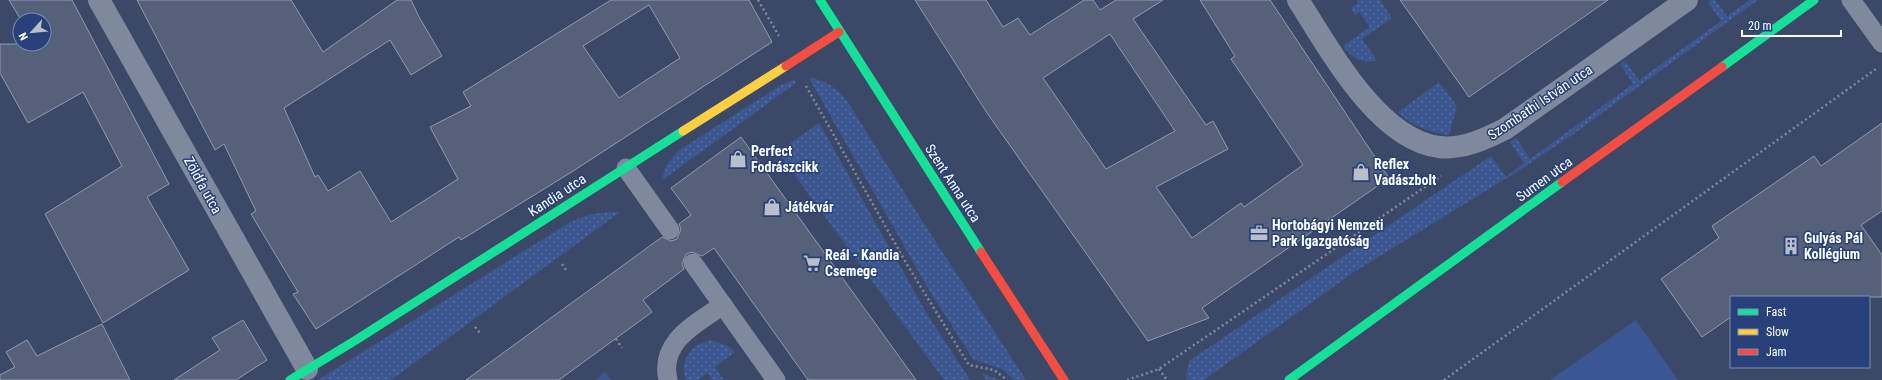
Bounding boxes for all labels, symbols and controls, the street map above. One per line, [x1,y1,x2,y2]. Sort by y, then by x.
north arrow [12,12,52,52]
scale bar [1742,12,1841,38]
text: 20 m [1748,19,1772,33]
text: N [16,30,31,42]
street label: Szombathi István utca [1485,61,1595,143]
street label: Szent Anna utca [922,141,984,225]
place label: Perfect Fodrászcikk [751,143,819,175]
shop icon: Perfect Fodrászcikk [728,149,748,169]
street label: Sumen utca [1513,153,1575,205]
street label: Zöldfa utca [181,154,225,216]
place label: Reflex Vadászbolt [1374,156,1436,188]
shop icon: Reflex Vadászbolt [1351,162,1371,182]
street label: Kandia utca [525,171,589,219]
shop icon: Játékvár [762,197,782,217]
place label: Játékvár [785,199,834,215]
place label: Hortobágyi Nemzeti Park Igazgatóság [1272,217,1384,249]
office icon: Hortobágyi Nemzeti Park Igazgatóság [1249,223,1269,243]
place label: Gulyás Pál Kollégium [1804,230,1863,262]
building icon: Gulyás Pál Kollégium [1781,236,1801,256]
place label: Reál - Kandia Csemege [825,247,900,279]
supermarket icon: Reál - Kandia Csemege [802,253,822,273]
legend [1730,296,1870,368]
text: Fast [1766,305,1787,319]
text: Slow [1766,325,1789,339]
text: Jam [1766,345,1787,359]

